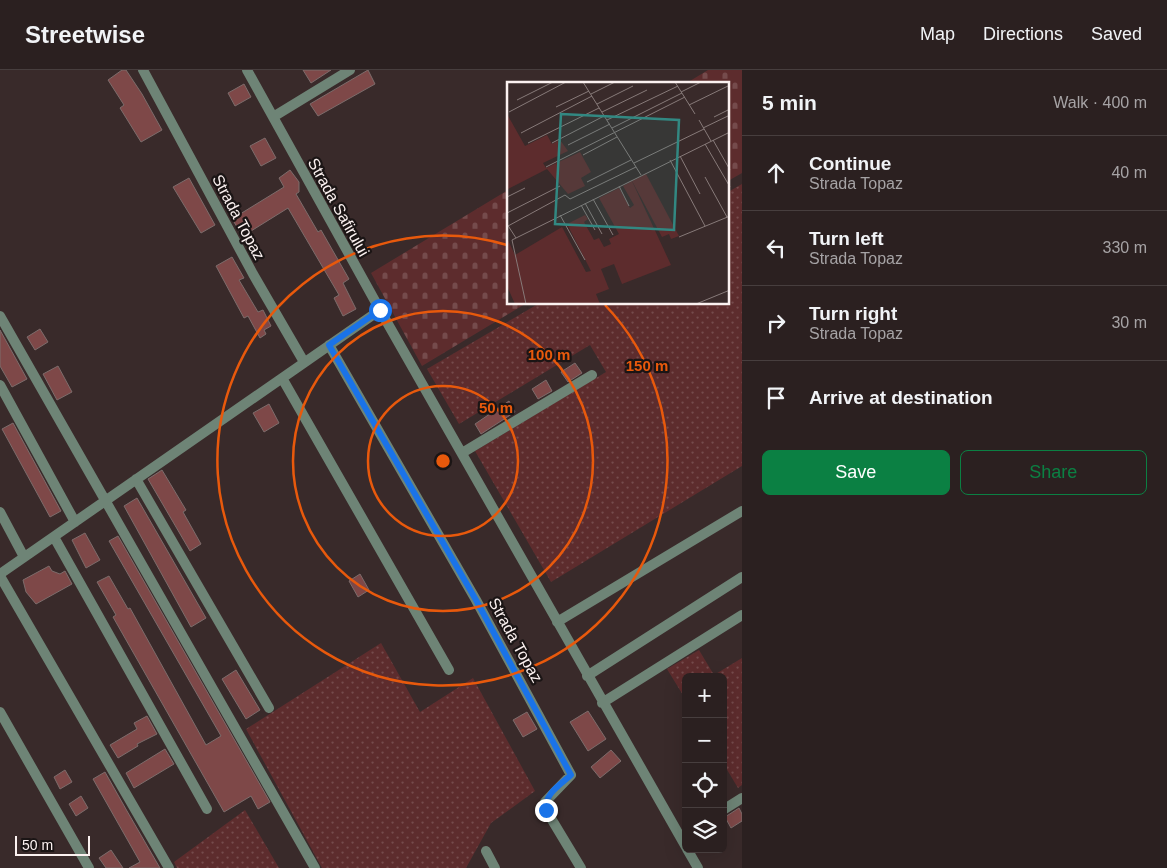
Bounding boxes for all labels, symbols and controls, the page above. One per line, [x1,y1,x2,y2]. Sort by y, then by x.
text: Streetwise [25,21,145,48]
text: Map [920,24,955,44]
text: Directions [983,24,1063,44]
text: Saved [1091,24,1142,44]
inset map [507,82,730,305]
text: 5 min [762,91,817,114]
text: Walk · 400 m [1053,94,1147,111]
text: Continue [809,153,891,174]
street label: Strada Safirului [305,155,373,259]
icon: ahead [762,159,790,187]
text: 40 m [1111,164,1147,181]
street label: Strada Topaz [209,172,268,263]
text: Strada Topaz [809,175,903,192]
text: Turn left [809,228,884,249]
icon: left [762,234,790,262]
text: 330 m [1103,239,1147,256]
text: Strada Topaz [809,250,903,267]
route start [369,299,392,322]
text: Turn right [809,303,897,324]
icon: right [762,309,790,337]
text: 30 m [1111,314,1147,331]
text: Strada Topaz [809,325,903,342]
text: 100 m [528,346,570,363]
text: 150 m [626,357,668,374]
icon: arrive [762,384,790,412]
text: Arrive at destination [809,387,993,408]
text: 50 m [479,399,513,416]
button: Save [762,450,950,495]
button: Share [960,450,1147,495]
centre of rings [434,452,452,470]
street label: Strada Topaz [485,595,546,685]
map controls [682,673,727,853]
button: + [682,673,727,718]
button: − [682,718,727,763]
button: locate [682,763,727,808]
route end [535,799,558,822]
button: layers [682,808,727,853]
scale bar [15,833,90,856]
text: 50 m [22,837,53,853]

